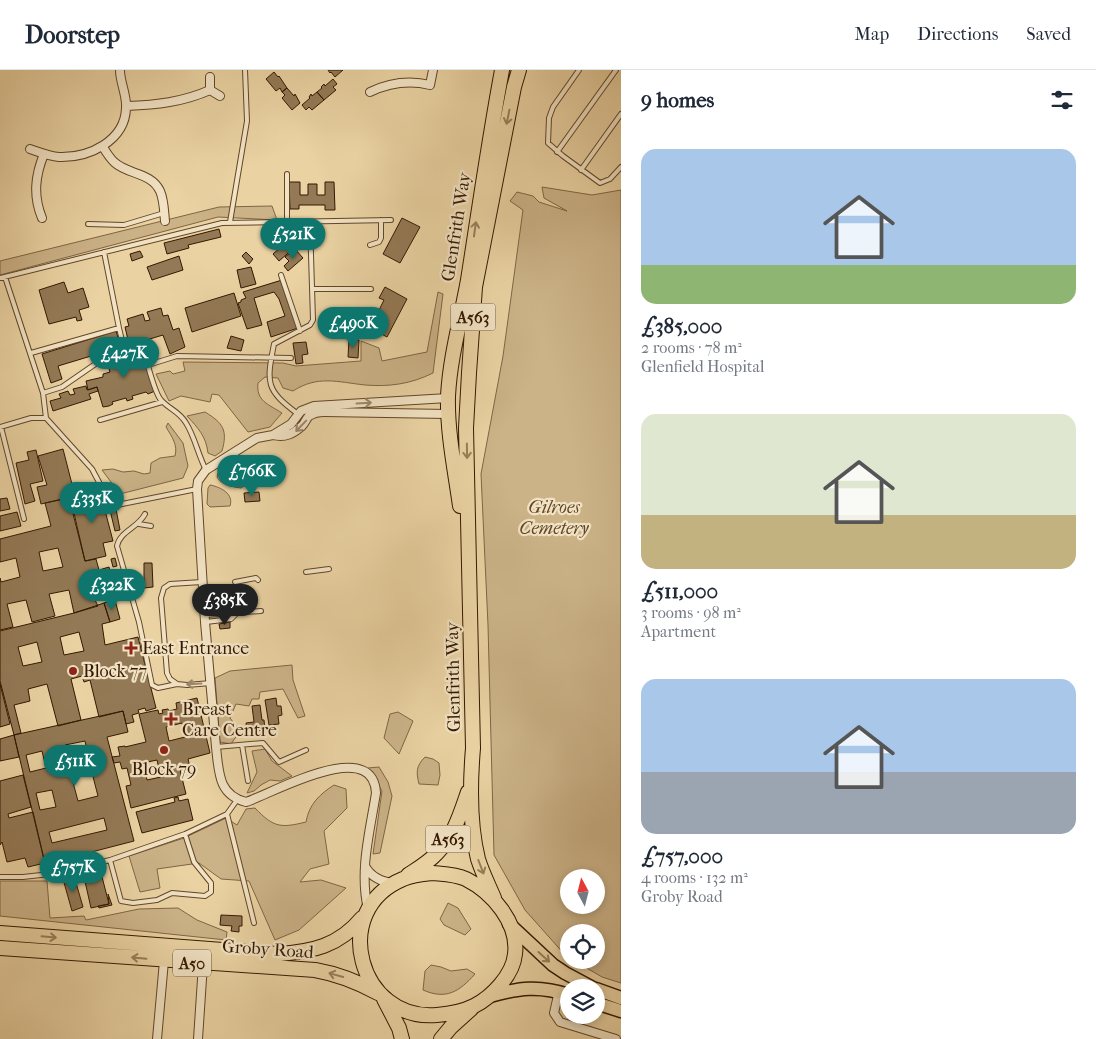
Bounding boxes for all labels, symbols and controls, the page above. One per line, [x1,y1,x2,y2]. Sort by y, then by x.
text: Doorstep [25,21,120,49]
text: Map [855,24,889,45]
text: Directions [917,24,998,45]
text: Saved [1026,24,1071,45]
icon: filters [1048,86,1076,114]
text: 9 homes [641,88,714,112]
one-way arrow [503,109,513,125]
street label: Glenfrith Way [438,170,476,283]
icon: home [814,182,904,272]
pin: £521K [258,218,328,260]
one-way arrow [470,221,480,237]
text: £521K [271,224,315,243]
road number: A563 [450,303,496,330]
pin: £490K [318,306,388,349]
text: £490K [329,313,377,332]
text: £385,000 [641,314,722,338]
pin: £427K [89,336,159,379]
text: 2 rooms · 78 m² [641,338,742,357]
text: £427K [100,343,148,362]
text: Glenfield Hospital [641,357,764,376]
one-way arrow [356,399,372,408]
one-way arrow [295,420,307,432]
one-way arrow [462,443,471,459]
icon: home [814,447,904,537]
pin: £766K [217,454,287,497]
text: £766K [228,461,276,480]
pin: £335K [57,482,127,524]
text: £335K [71,488,113,507]
park label: Gilroes Cemetery [519,497,589,539]
pin: £322K [77,568,147,611]
text: £322K [89,575,135,594]
text: £511,000 [641,579,718,603]
pin: £385K [190,584,260,626]
text: £385K [203,590,247,609]
text: 3 rooms · 98 m² [641,603,741,622]
street label: Glenfrith Way [442,620,465,732]
text: Apartment [641,622,716,641]
place label: East Entrance [142,638,249,659]
marker: East Entrance [124,641,138,655]
place label: Block 77 [83,661,147,682]
marker: Block 77 [67,665,79,677]
one-way arrow [186,679,202,689]
place label: Breast Care Centre [182,699,277,741]
marker: Breast Care Centre [164,712,178,726]
icon: home [814,712,904,802]
pin: £511K [40,744,110,787]
marker: Block 79 [158,744,170,756]
text: £511K [55,751,95,770]
place label: Block 79 [132,759,196,780]
road number: A563 [426,826,470,852]
text: £757,000 [641,844,723,868]
pin: £757K [38,850,108,893]
text: £757K [51,857,95,876]
one-way arrow [477,858,486,874]
text: 4 rooms · 132 m² [641,868,748,887]
north arrow [560,869,605,914]
map controls [560,869,605,1024]
text: Groby Road [641,887,723,906]
button: locate [560,924,605,969]
one-way arrow [40,932,56,942]
street label: Groby Road [221,936,315,963]
road number: A50 [173,950,211,976]
one-way arrow [538,951,551,963]
one-way arrow [132,954,148,963]
one-way arrow [328,970,344,980]
button: layers [560,979,605,1024]

